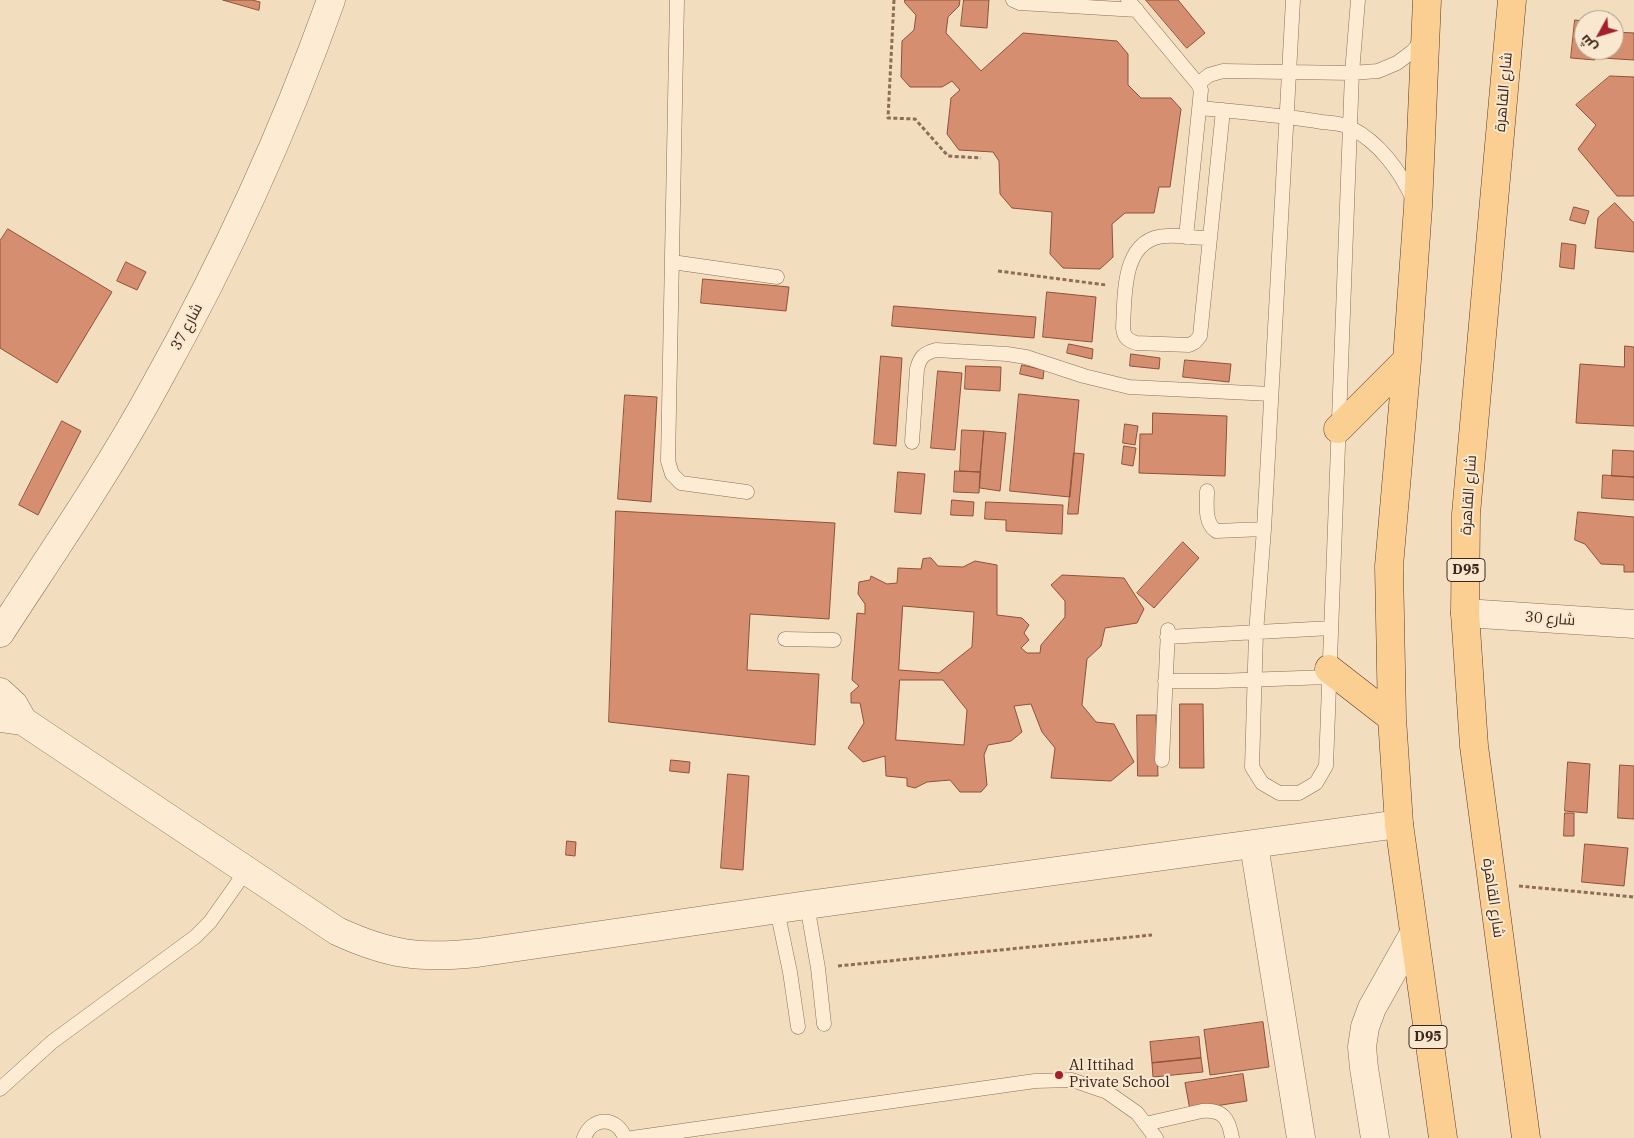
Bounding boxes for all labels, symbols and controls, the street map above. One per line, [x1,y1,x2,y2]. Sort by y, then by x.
north arrow [1574,10,1624,60]
text: ش [1575,31,1601,56]
street label: شارع القاهرة [1492,51,1516,133]
street label: شارع 37 [167,300,207,354]
street label: شارع القاهرة [1457,455,1481,535]
road number: D95 [1447,558,1485,582]
street label: شارع 30 [1524,608,1576,630]
street label: شارع القاهرة [1479,857,1507,939]
road number: D95 [1409,1026,1447,1048]
place label: Al Ittihad Private School [1069,1057,1170,1092]
marker: Al Ittihad Private School [1053,1069,1065,1081]

